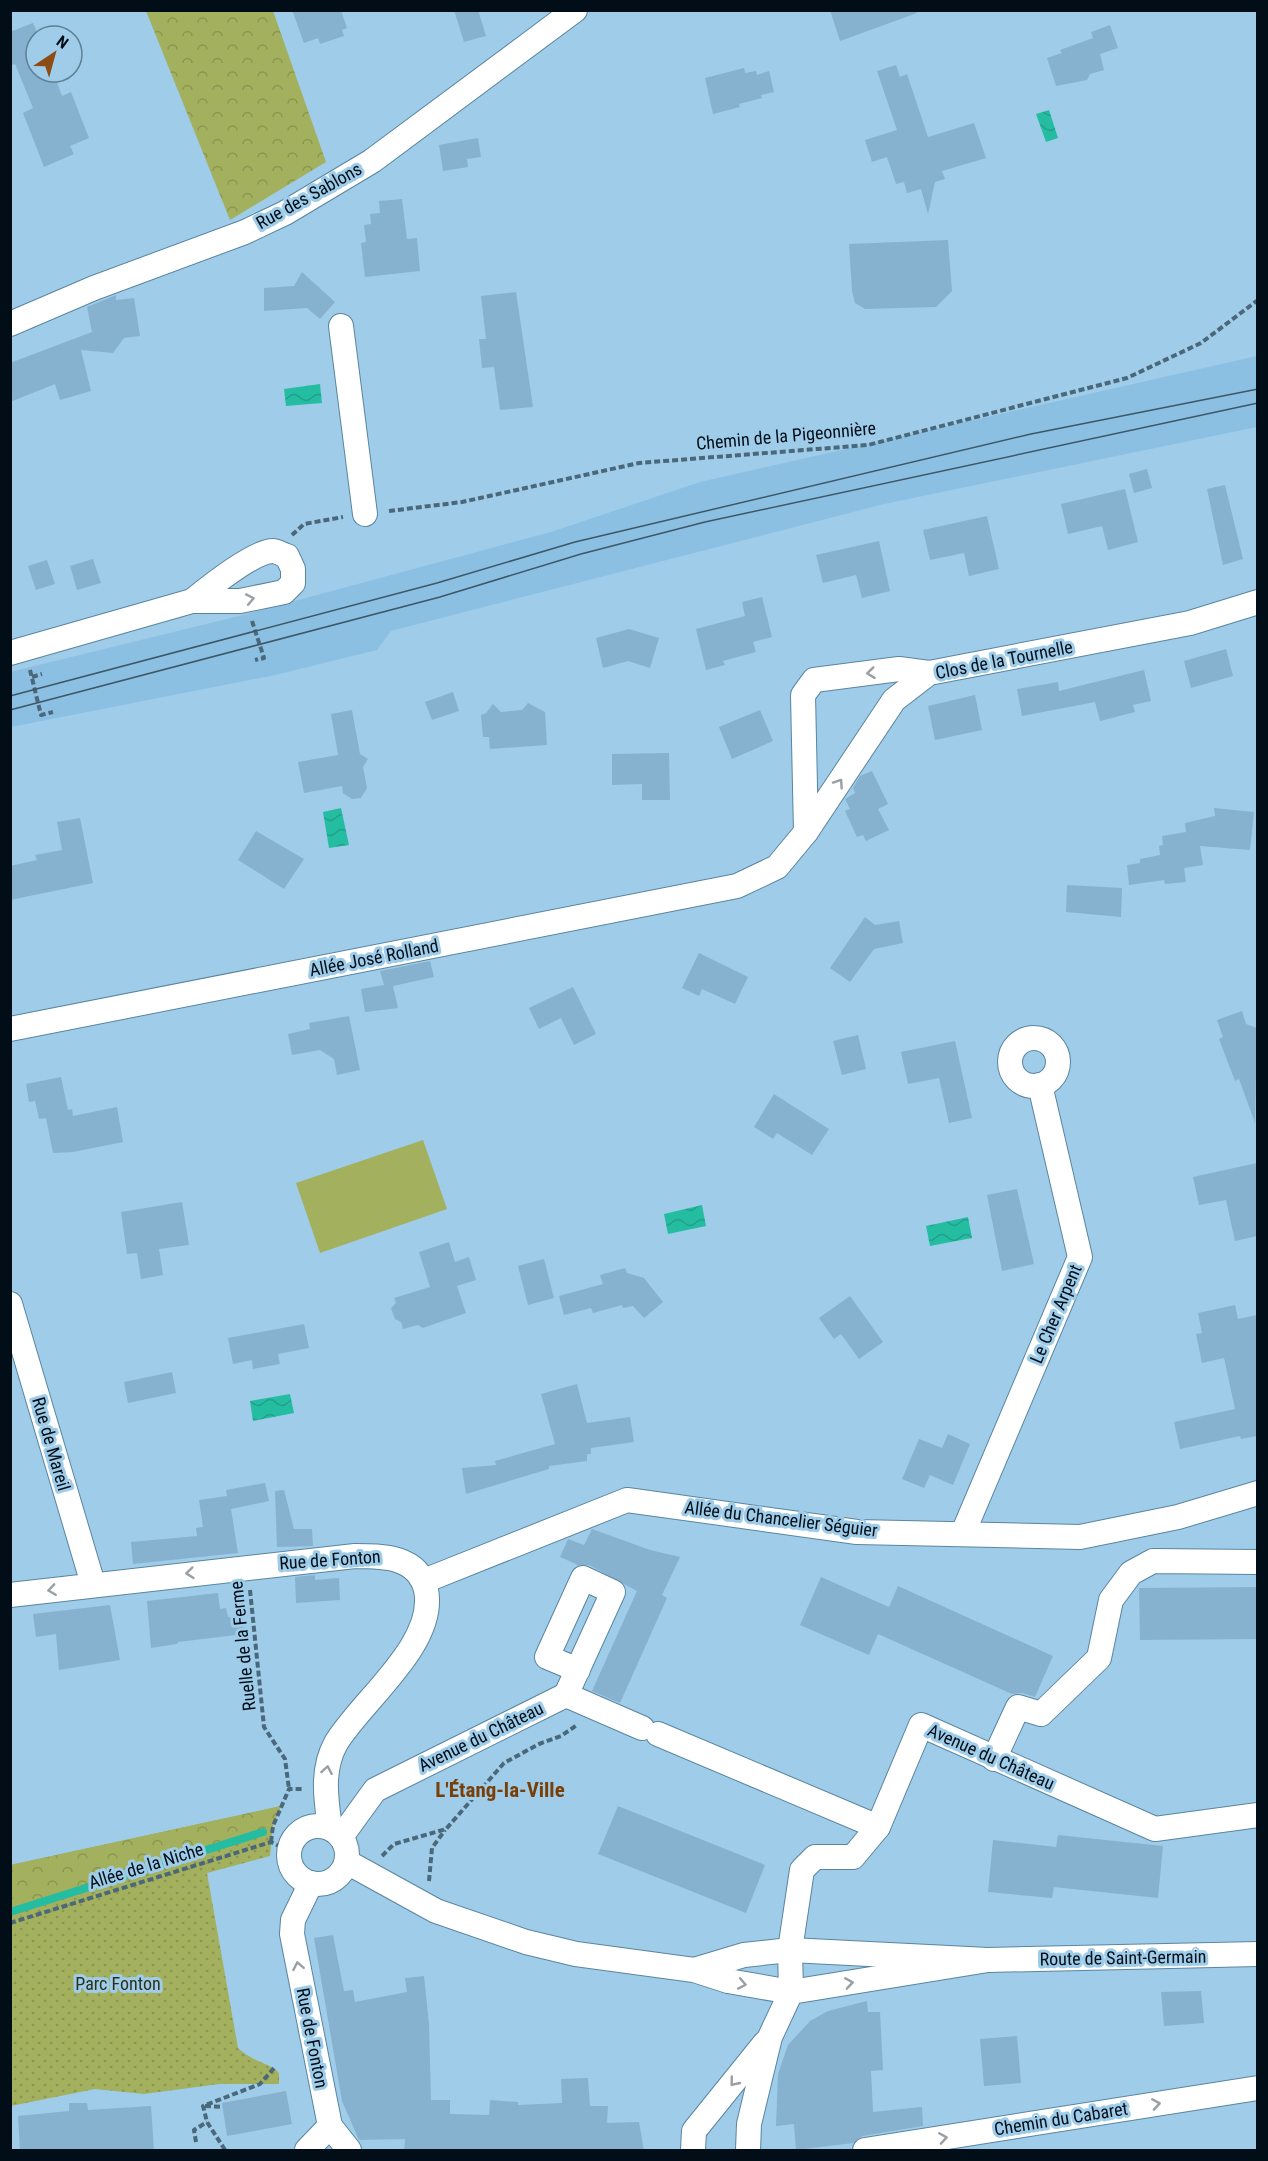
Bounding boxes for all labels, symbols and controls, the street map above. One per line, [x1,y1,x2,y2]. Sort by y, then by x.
north arrow [24,24,84,84]
text: N [53,32,72,53]
street label: Rue des Sablons [252,158,365,233]
street label: Chemin de la Pigeonnière [695,417,877,454]
one-way arrow [245,593,255,606]
street label: Clos de la Tournelle [934,636,1074,683]
one-way arrow [867,666,876,678]
one-way arrow [831,779,842,790]
street label: Allée José Rolland [307,935,440,980]
street label: Le Cher Arpent [1025,1261,1086,1366]
street label: Rue de Mareil [28,1395,75,1493]
street label: Allée du Chancelier Séguier [683,1496,879,1541]
street label: Rue de Fonton [279,1545,381,1574]
one-way arrow [185,1566,195,1579]
street label: Ruelle de la Ferme [225,1580,260,1712]
one-way arrow [47,1583,56,1595]
street label: Avenue du Château [415,1697,547,1776]
street label: Avenue du Château [925,1719,1058,1794]
one-way arrow [321,1765,333,1775]
district label: L'Étang-la-Ville [435,1778,565,1802]
street label: Allée de la Niche [86,1838,206,1893]
street label: Route de Saint-Germain [1039,1946,1207,1969]
one-way arrow [292,1961,305,1971]
park label: Parc Fonton [75,1973,161,1994]
one-way arrow [737,1977,747,1990]
one-way arrow [844,1977,854,1990]
street label: Rue de Fonton [293,1986,332,2090]
one-way arrow [730,2076,741,2087]
street label: Chemin du Cabaret [993,2098,1129,2139]
one-way arrow [1151,2098,1161,2111]
one-way arrow [938,2132,948,2145]

